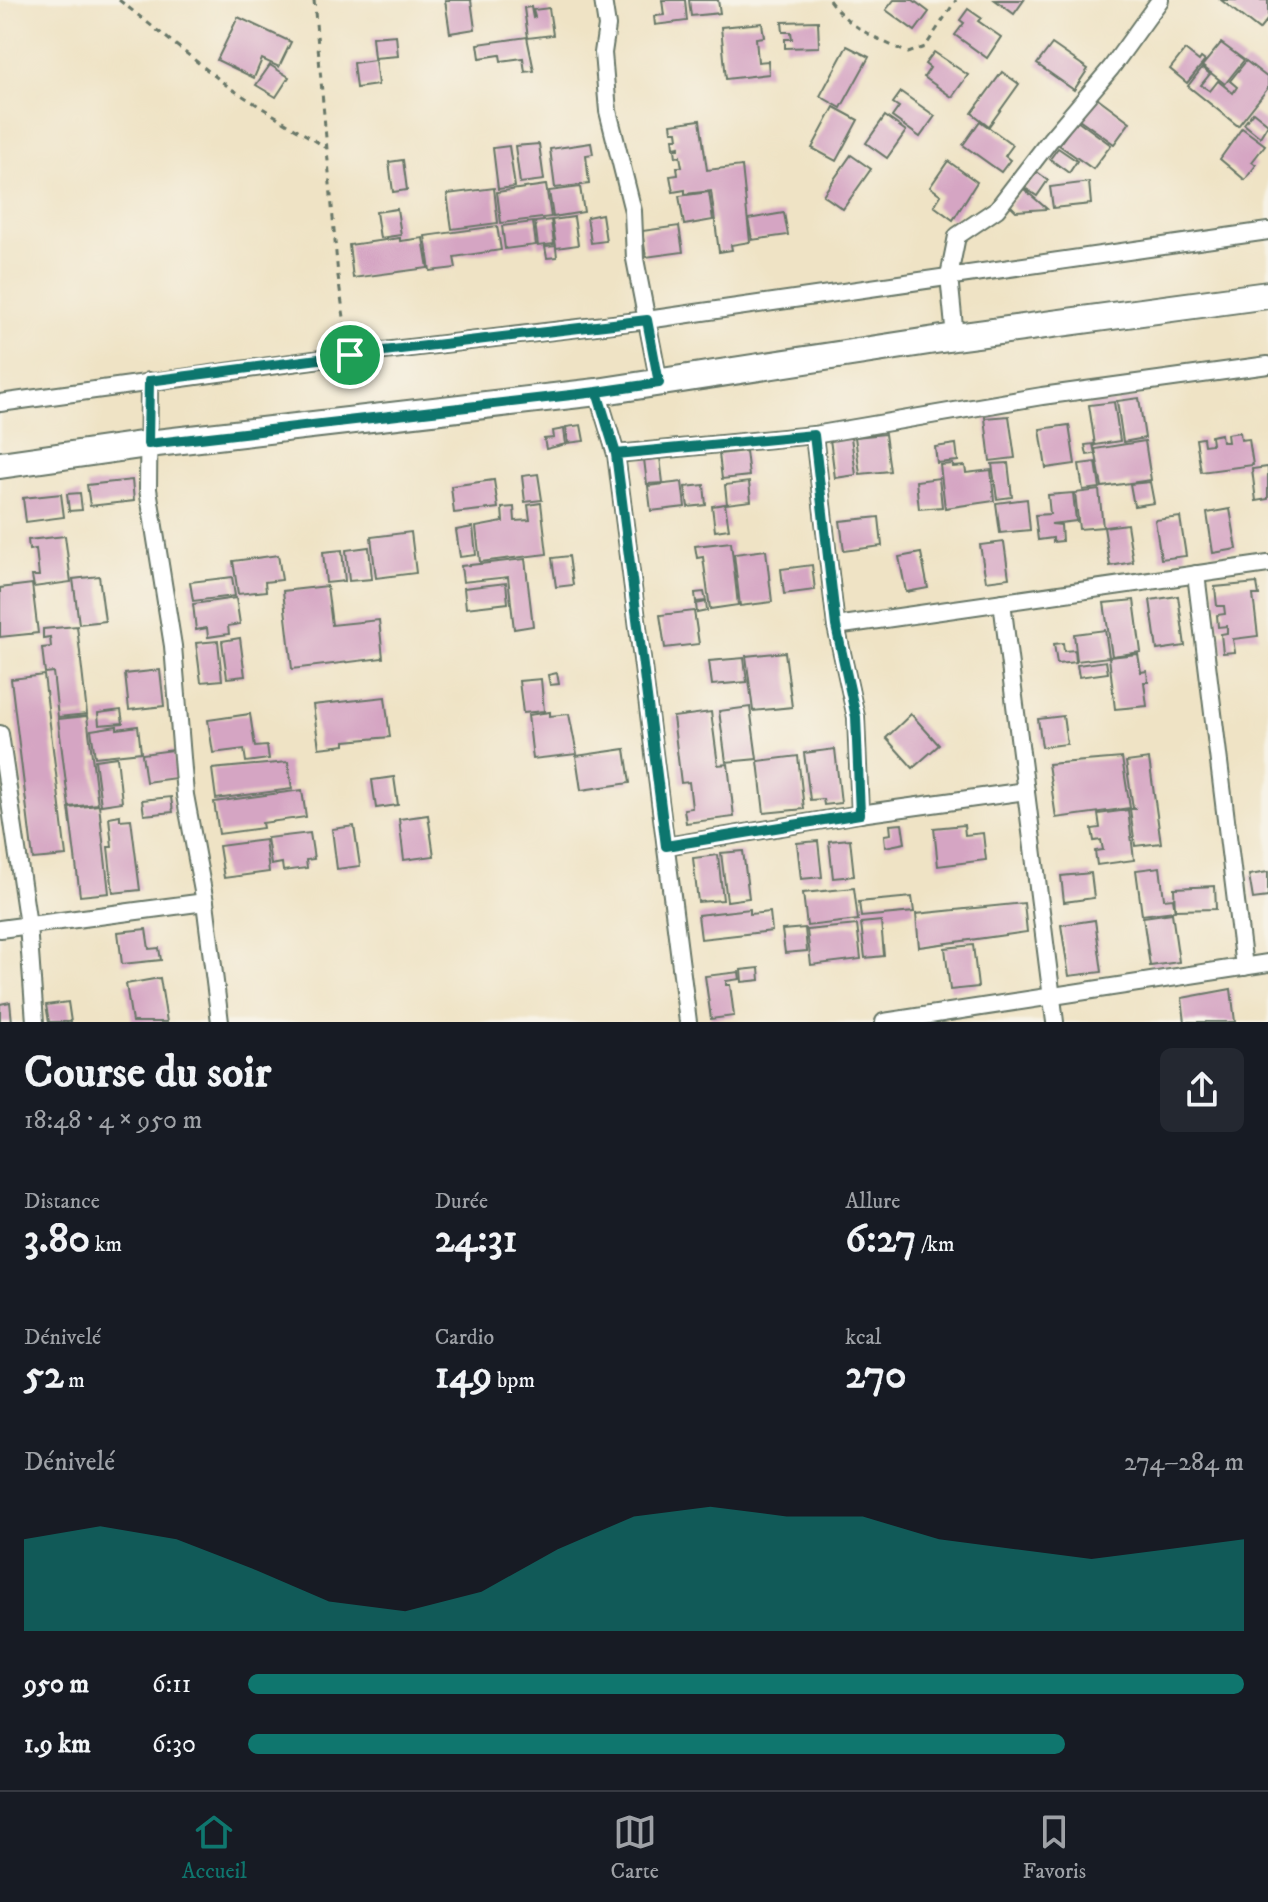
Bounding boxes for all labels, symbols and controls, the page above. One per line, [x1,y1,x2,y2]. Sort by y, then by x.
pin [316,321,384,389]
icon: arrive [328,333,372,377]
text: Course du soir [24,1046,271,1101]
button: share [1160,1048,1244,1132]
text: 18:48 · 4 × 950 m [24,1104,202,1137]
text: Distance [24,1188,100,1215]
text: Durée [435,1188,488,1215]
text: Allure [845,1188,900,1215]
text: 3.80 [24,1215,90,1265]
text: 24:31 [435,1215,517,1265]
text: 6:27 [845,1215,916,1265]
text: km [90,1231,122,1258]
text: /km [916,1231,954,1258]
text: Dénivelé [24,1324,101,1351]
text: Cardio [435,1324,494,1351]
text: kcal [845,1324,881,1351]
text: 52 [24,1351,64,1401]
text: 149 [435,1351,492,1401]
text: 270 [845,1351,907,1401]
text: m [64,1367,85,1394]
text: bpm [492,1367,535,1394]
text: Dénivelé [24,1446,115,1479]
text: 274–284 m [1124,1446,1244,1479]
text: 950 m [24,1668,89,1701]
text: 6:11 [152,1668,191,1701]
text: 1.9 km [24,1728,91,1761]
text: 6:30 [152,1728,196,1761]
tab: Accueil [182,1810,247,1885]
tab: Carte [611,1810,659,1885]
tab: Favoris [1023,1810,1086,1885]

